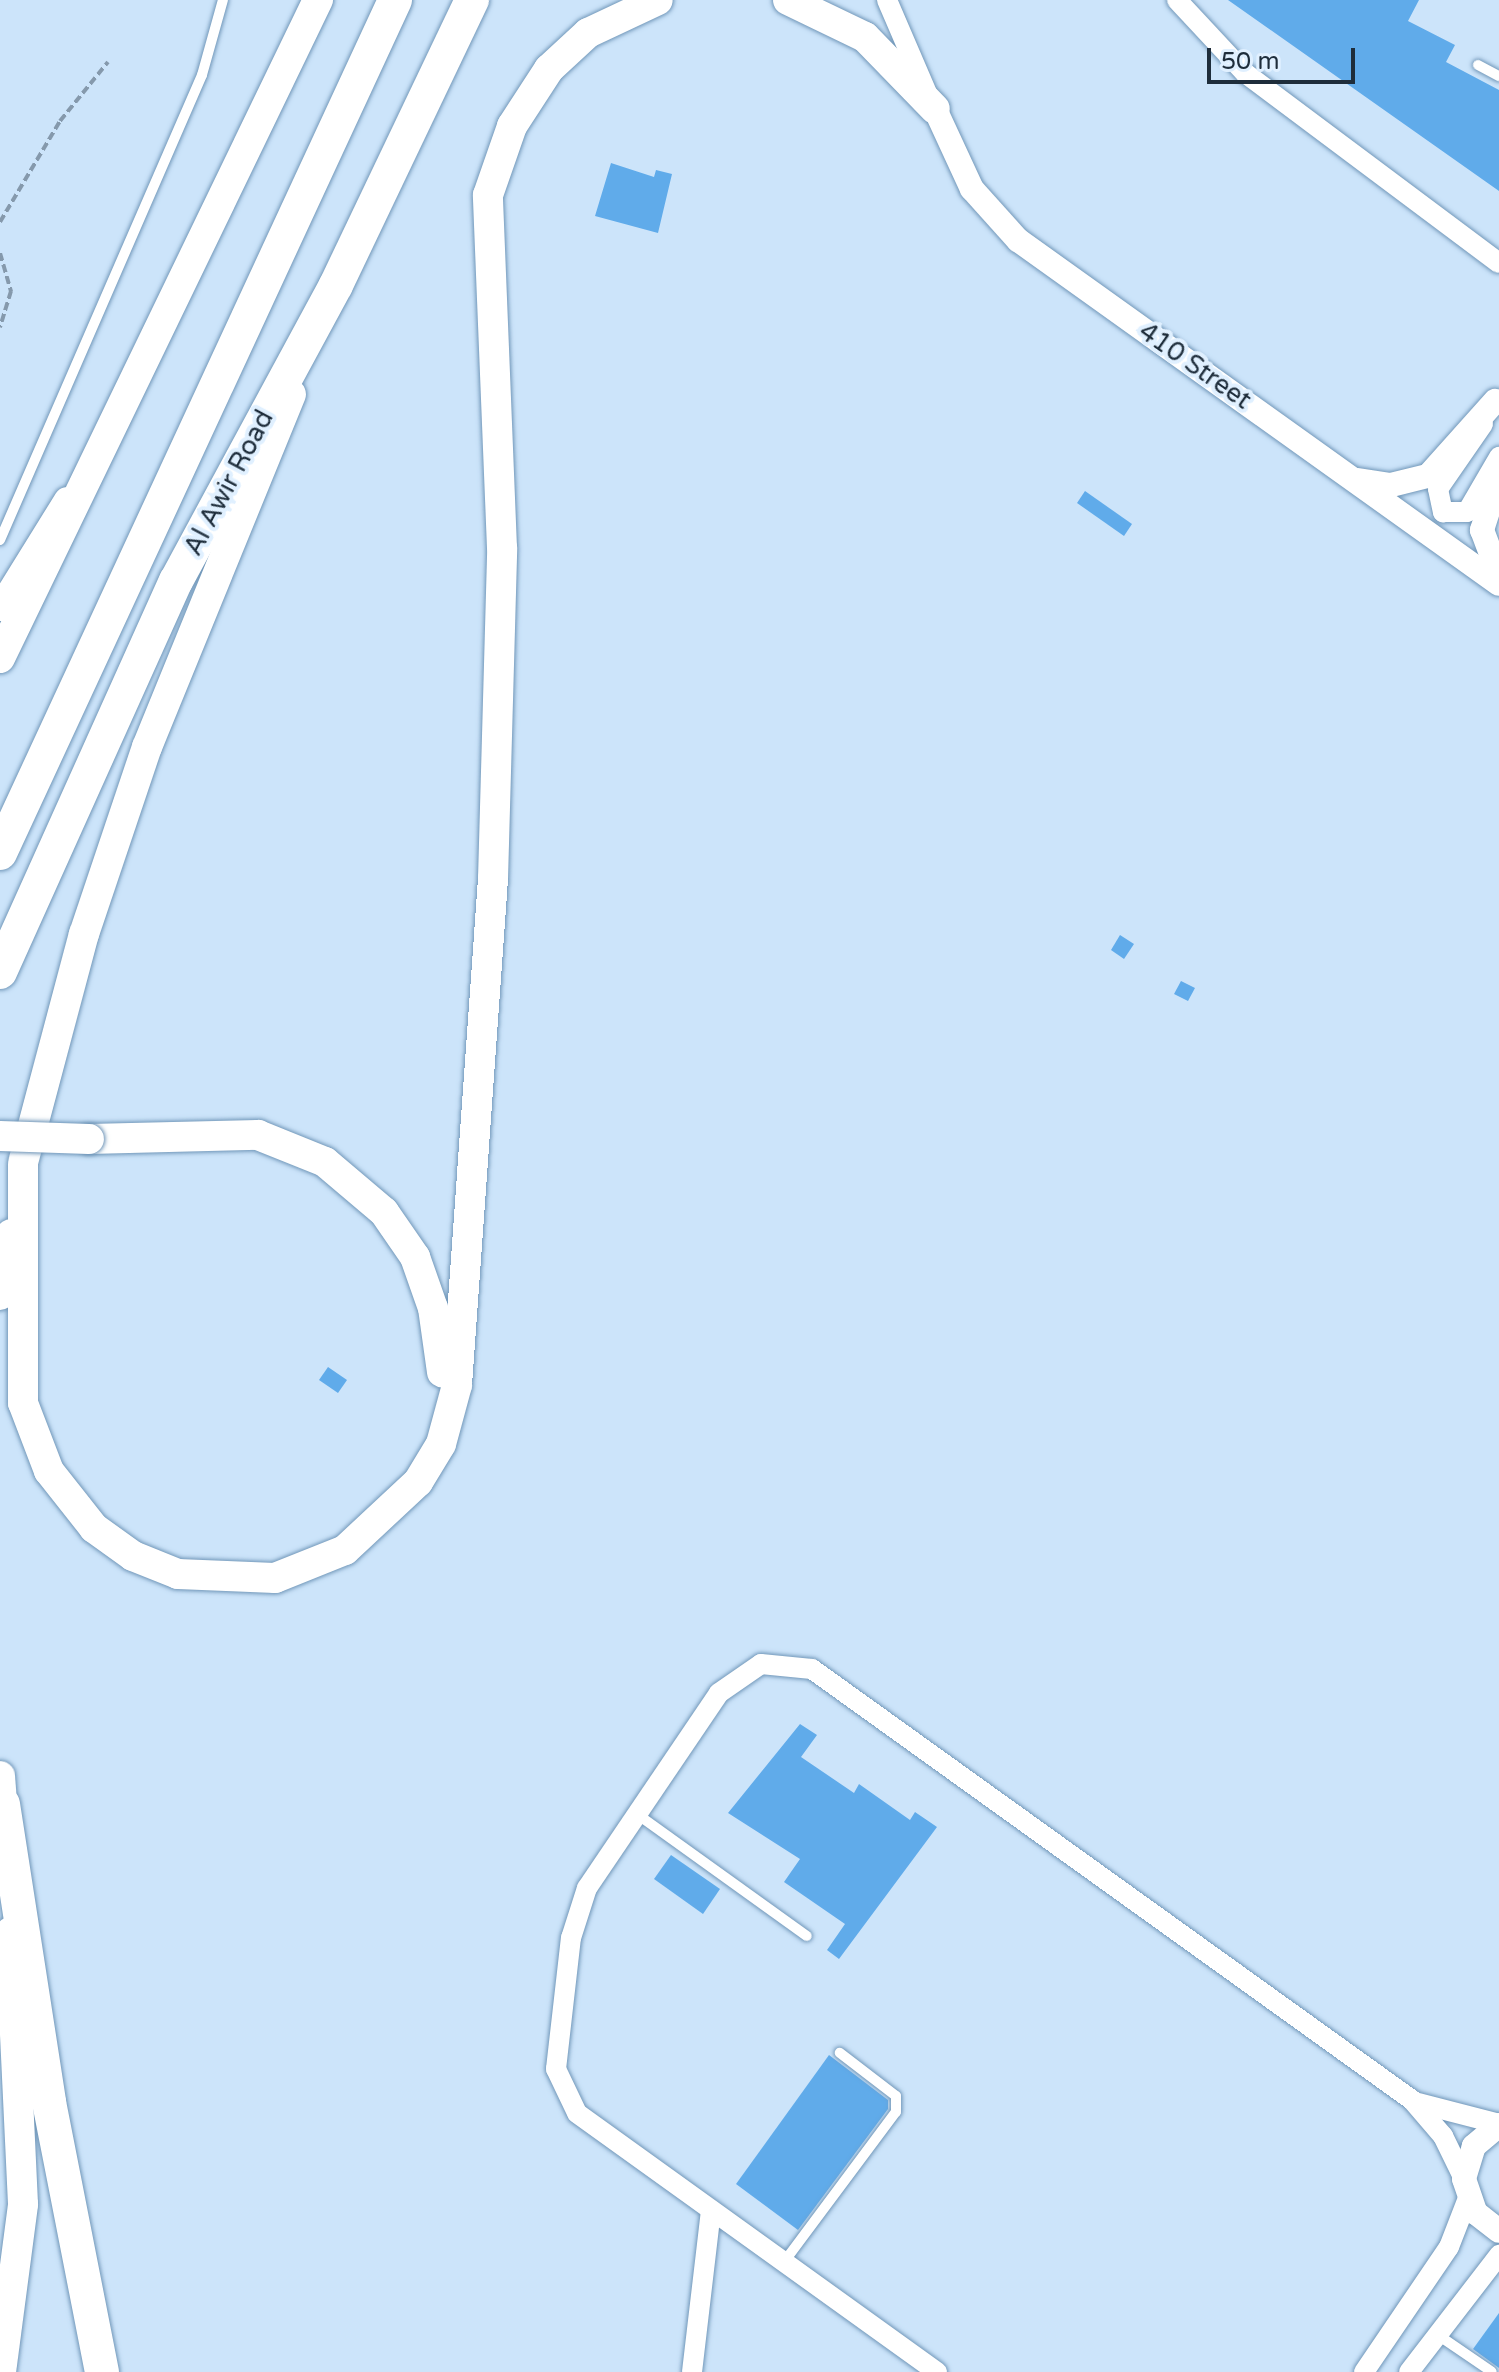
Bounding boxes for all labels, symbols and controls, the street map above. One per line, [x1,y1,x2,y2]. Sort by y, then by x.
scale bar [1211,32,1359,82]
text: 50 m [1221,47,1279,76]
street label: 410 Street [1133,316,1257,416]
street label: Al Awir Road [178,405,280,561]

